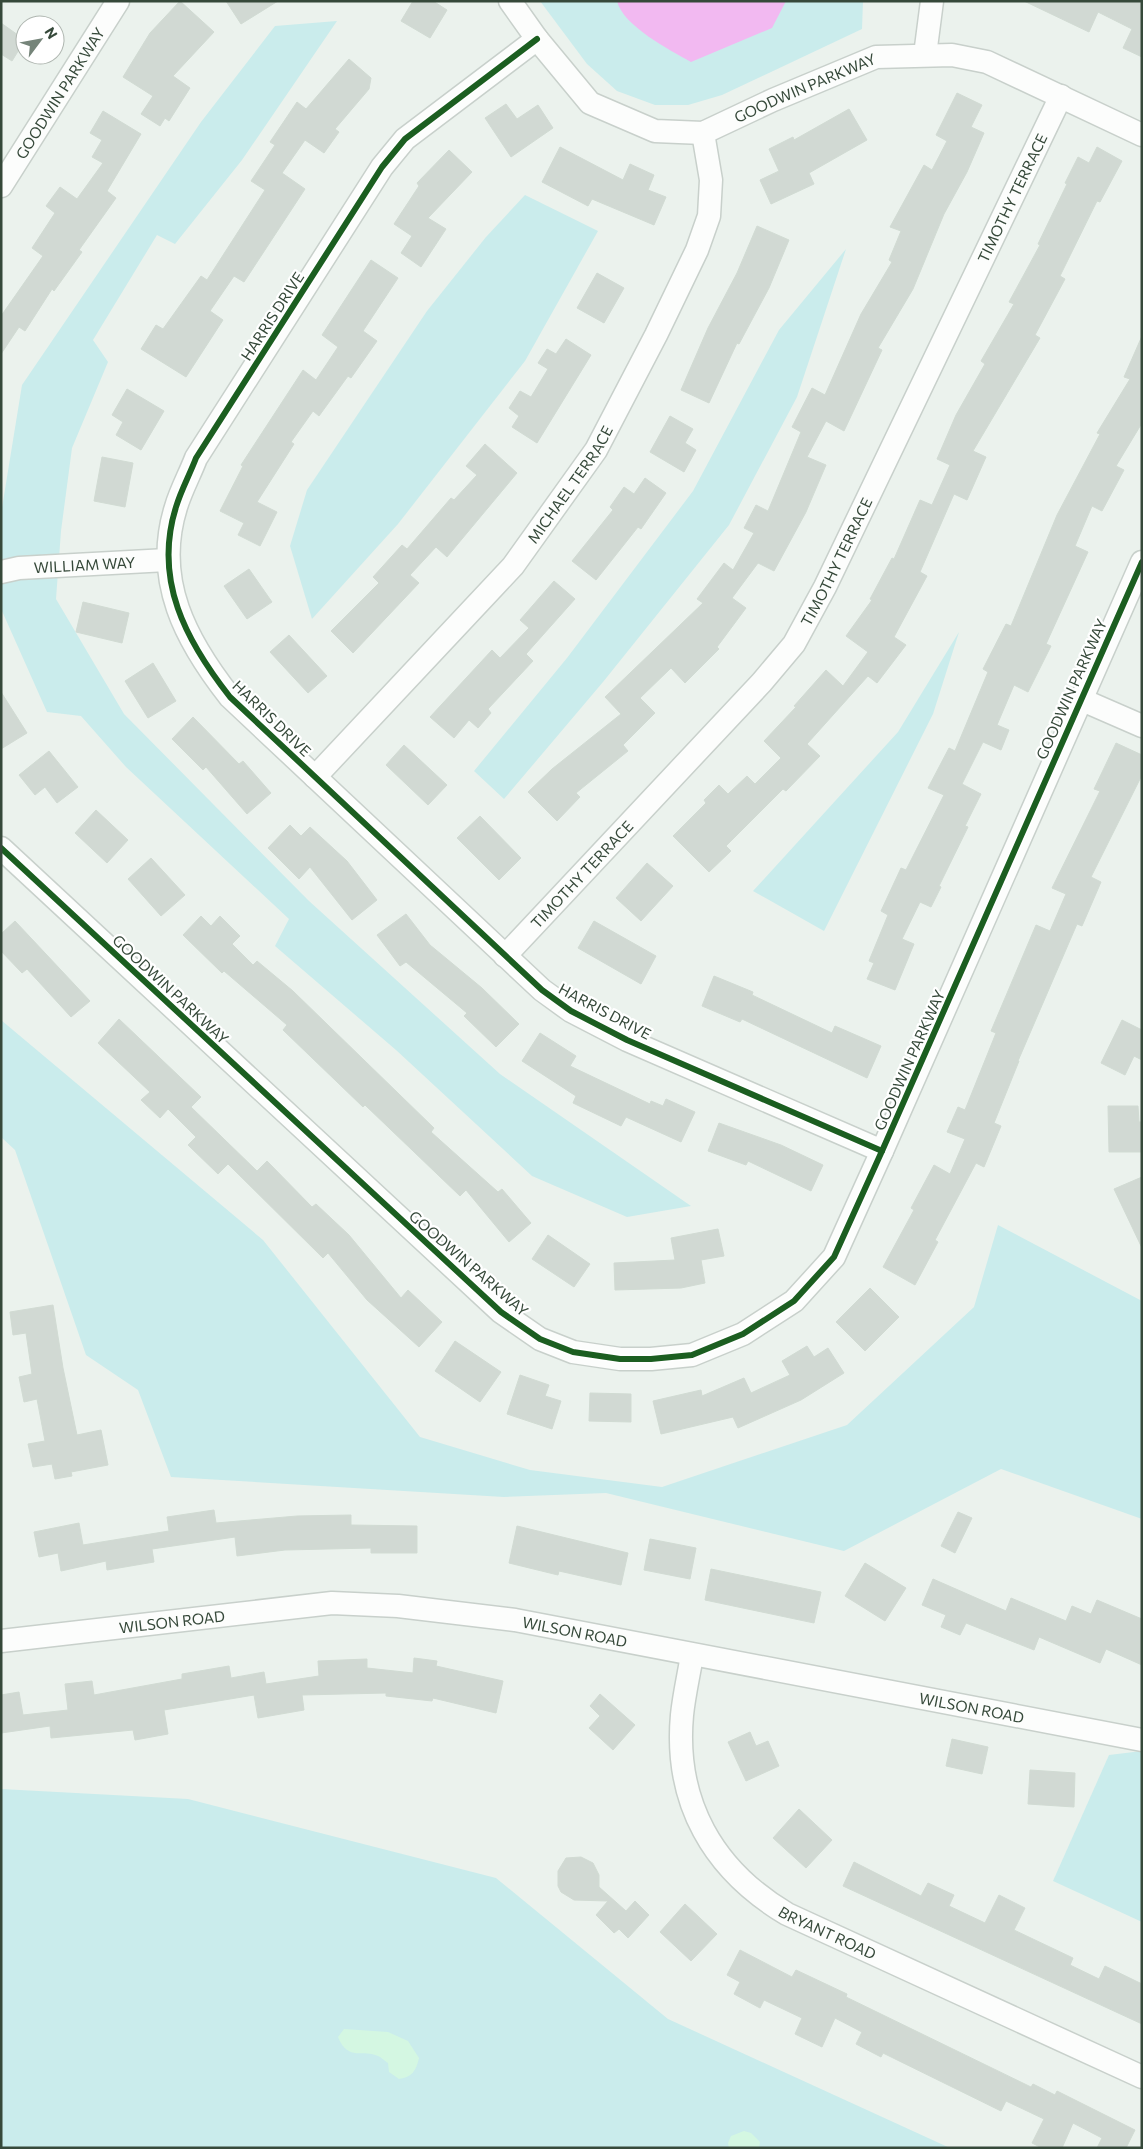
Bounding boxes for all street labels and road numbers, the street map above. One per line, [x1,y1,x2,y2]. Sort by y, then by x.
street label: GOODWIN PARKWAY [11,24,107,162]
street label: GOODWIN PARKWAY [731,49,878,126]
street label: TIMOTHY TERRACE [973,130,1051,265]
street label: HARRIS DRIVE [237,268,307,364]
street label: MICHAEL TERRACE [523,422,616,547]
street label: TIMOTHY TERRACE [797,494,876,629]
street label: WILLIAM WAY [33,553,136,576]
street label: GOODWIN PARKWAY [1032,616,1110,762]
street label: HARRIS DRIVE [229,676,315,760]
street label: TIMOTHY TERRACE [527,817,636,932]
street label: GOODWIN PARKWAY [109,931,233,1048]
street label: HARRIS DRIVE [556,979,654,1043]
street label: GOODWIN PARKWAY [870,987,948,1133]
street label: GOODWIN PARKWAY [406,1206,532,1320]
street label: WILSON ROAD [118,1606,226,1636]
street label: WILSON ROAD [521,1613,629,1650]
street label: WILSON ROAD [918,1689,1026,1726]
street label: BRYANT ROAD [775,1902,879,1963]

